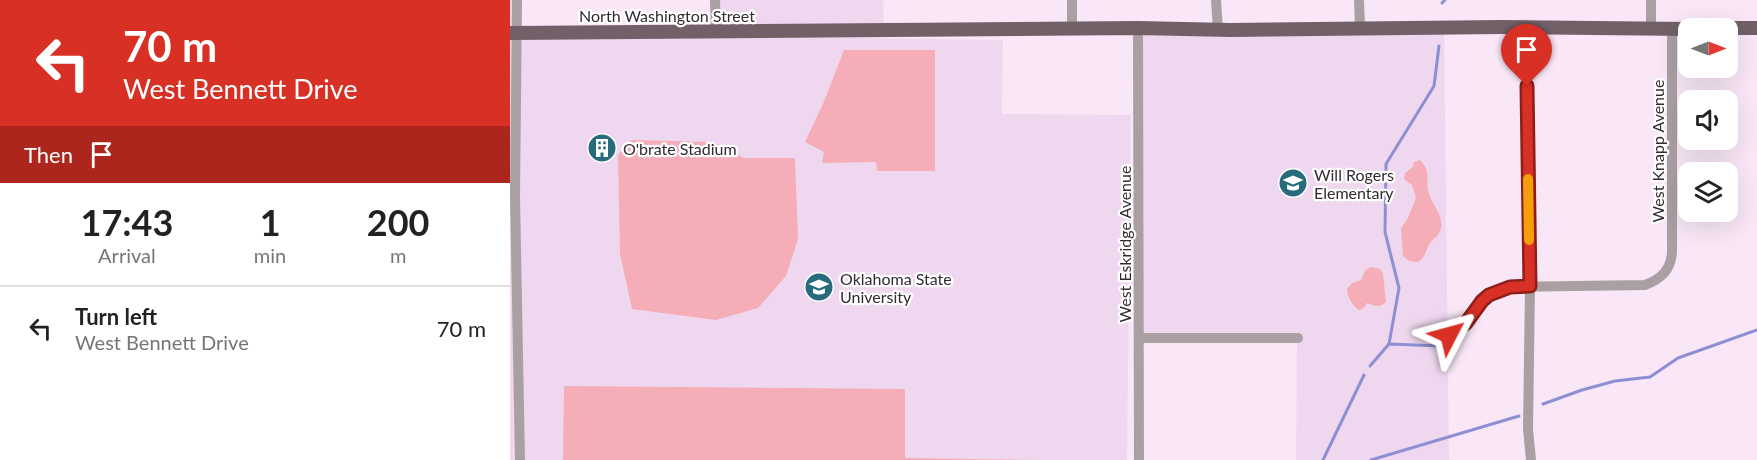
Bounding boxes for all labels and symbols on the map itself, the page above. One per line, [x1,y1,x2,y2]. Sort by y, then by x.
street label: North Washington Street [579,6,755,25]
north arrow [1678,18,1738,78]
pin [1501,24,1552,86]
street label: West Knapp Avenue [1648,80,1667,222]
building icon: O'brate Stadium [586,132,618,164]
place label: O'brate Stadium [623,139,737,158]
place label: Will Rogers Elementary [1314,165,1394,202]
street label: West Eskridge Avenue [1115,166,1134,322]
school or university icon: Will Rogers Elementary [1277,167,1309,199]
place label: Oklahoma State University [840,269,952,306]
school or university icon: Oklahoma State University [803,271,835,303]
position arrow [1417,303,1481,367]

